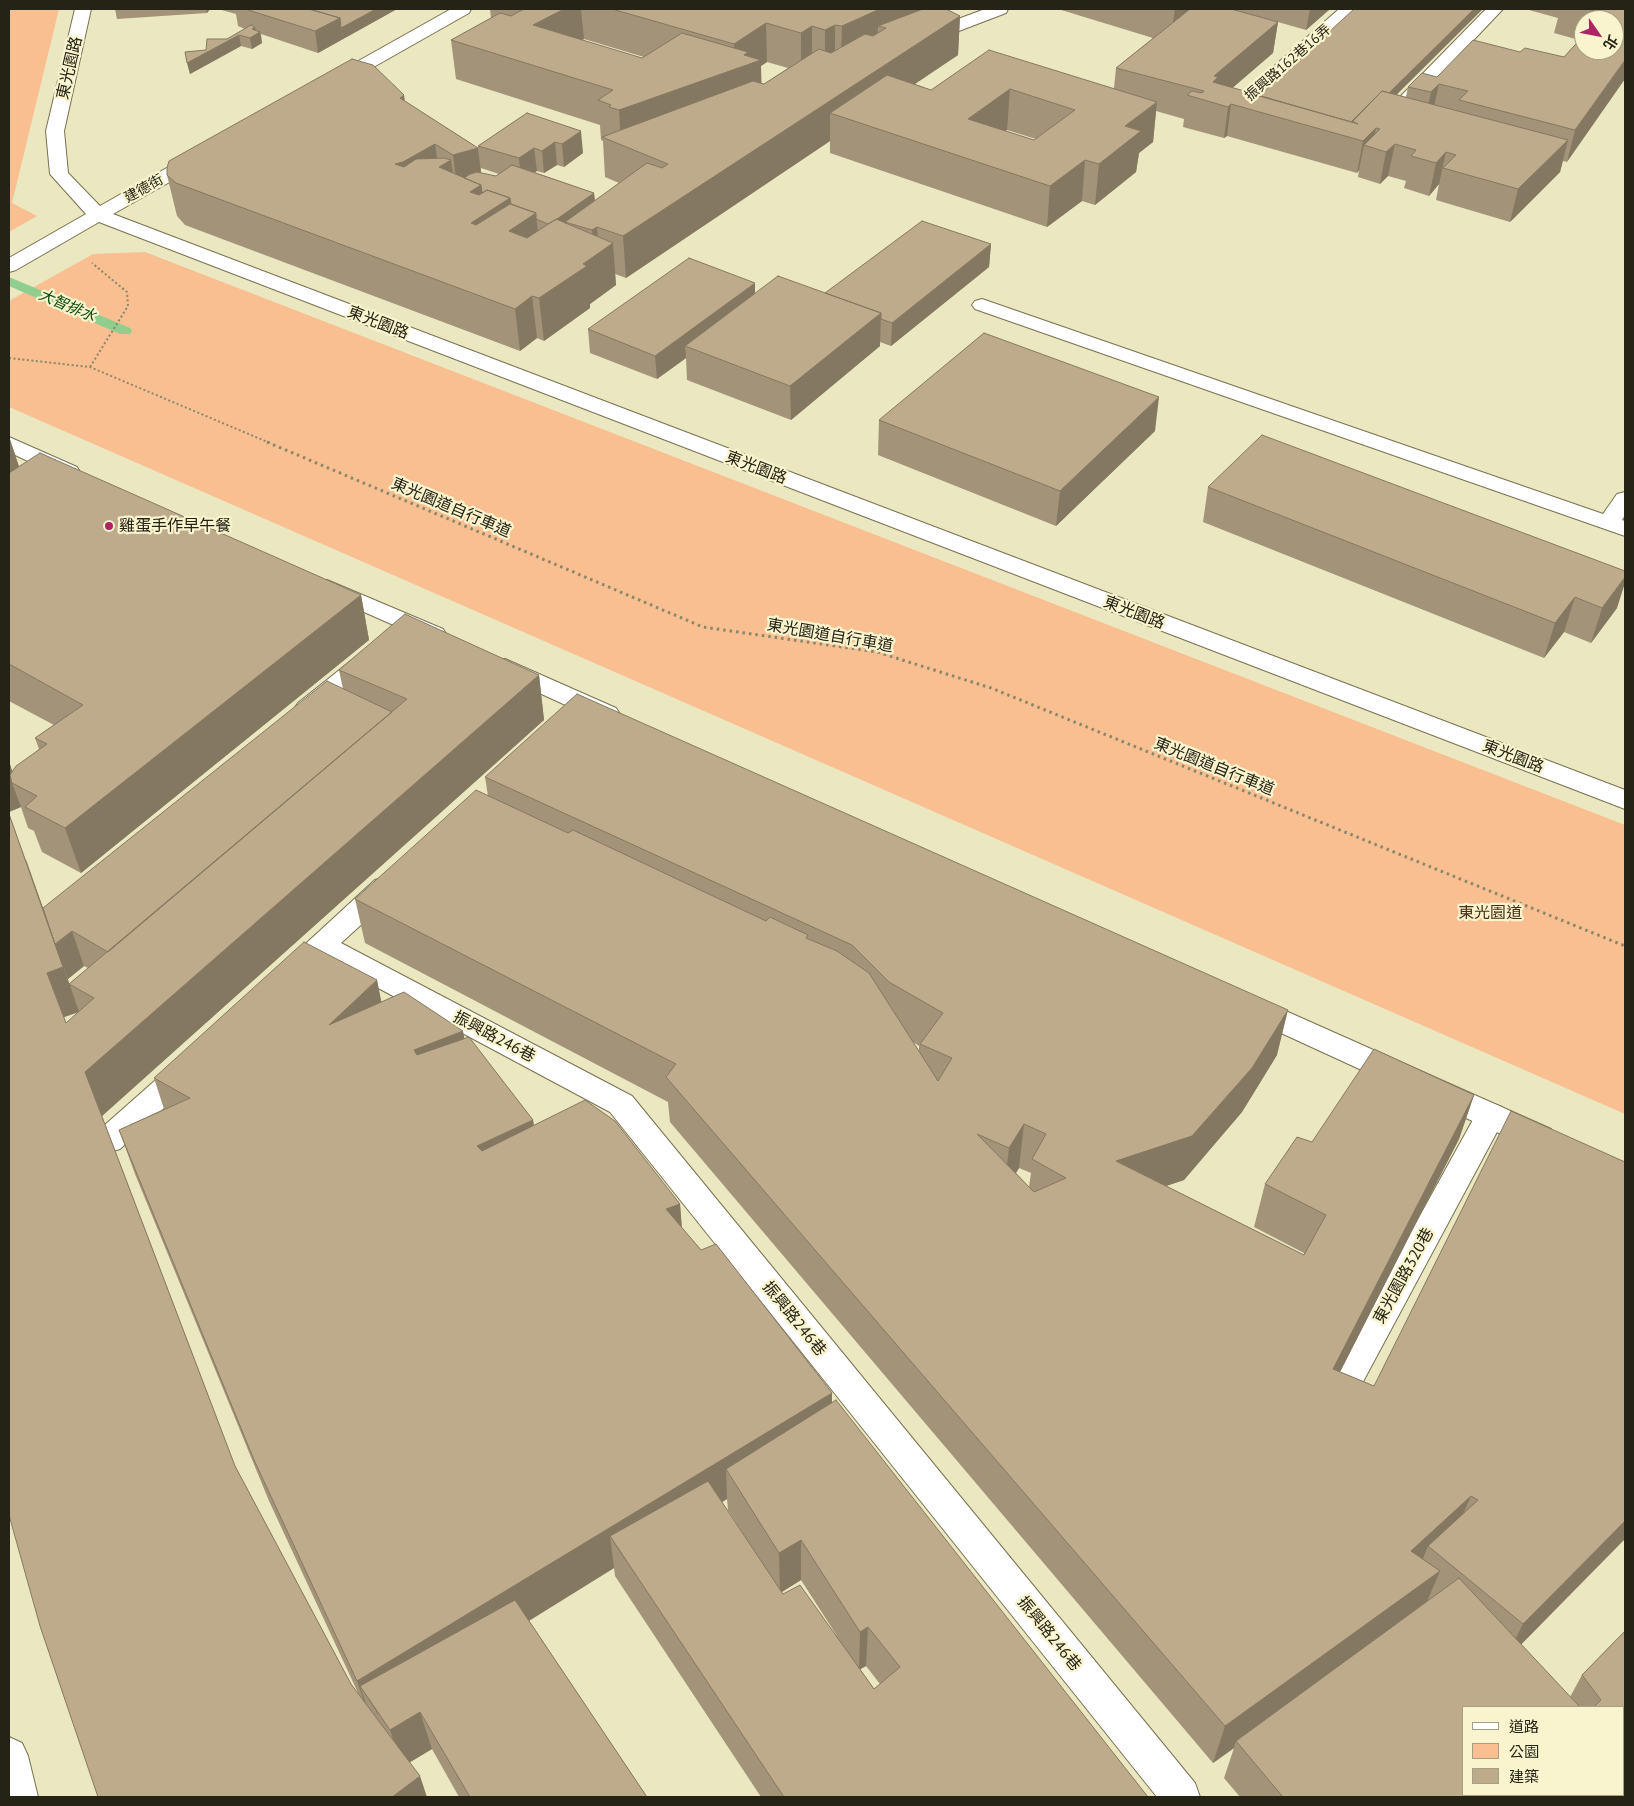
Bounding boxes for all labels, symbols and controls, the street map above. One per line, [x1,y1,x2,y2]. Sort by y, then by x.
north arrow [1574,10,1624,60]
street label: 振興路162巷16弄 [1242,21,1334,105]
text: 北 [1599,32,1622,53]
street label: 東光園路 [53,35,87,101]
street label: 建德街 [122,171,166,207]
water label: 大智排水 [36,286,98,326]
street label: 東光園路 [345,303,411,343]
street label: 東光園路 [723,448,789,488]
street label: 東光園道自行車道 [388,474,514,542]
place label: 雞蛋手作早午餐 [119,516,231,536]
marker: 雞蛋手作早午餐 [103,520,115,532]
street label: 東光園路 [1101,593,1167,633]
street label: 東光園道自行車道 [765,615,895,657]
street label: 東光園道自行車道 [1151,734,1277,800]
street label: 東光園路 [1480,737,1546,777]
park label: 東光園道 [1458,903,1522,923]
street label: 振興路246巷 [450,1007,538,1067]
street label: 東光園路320巷 [1370,1225,1438,1327]
street label: 振興路246巷 [758,1278,830,1360]
street label: 振興路246巷 [1013,1593,1085,1675]
legend [1462,1706,1624,1796]
text: 道路 [1509,1717,1539,1736]
text: 公園 [1509,1742,1539,1761]
text: 建築 [1509,1767,1539,1786]

